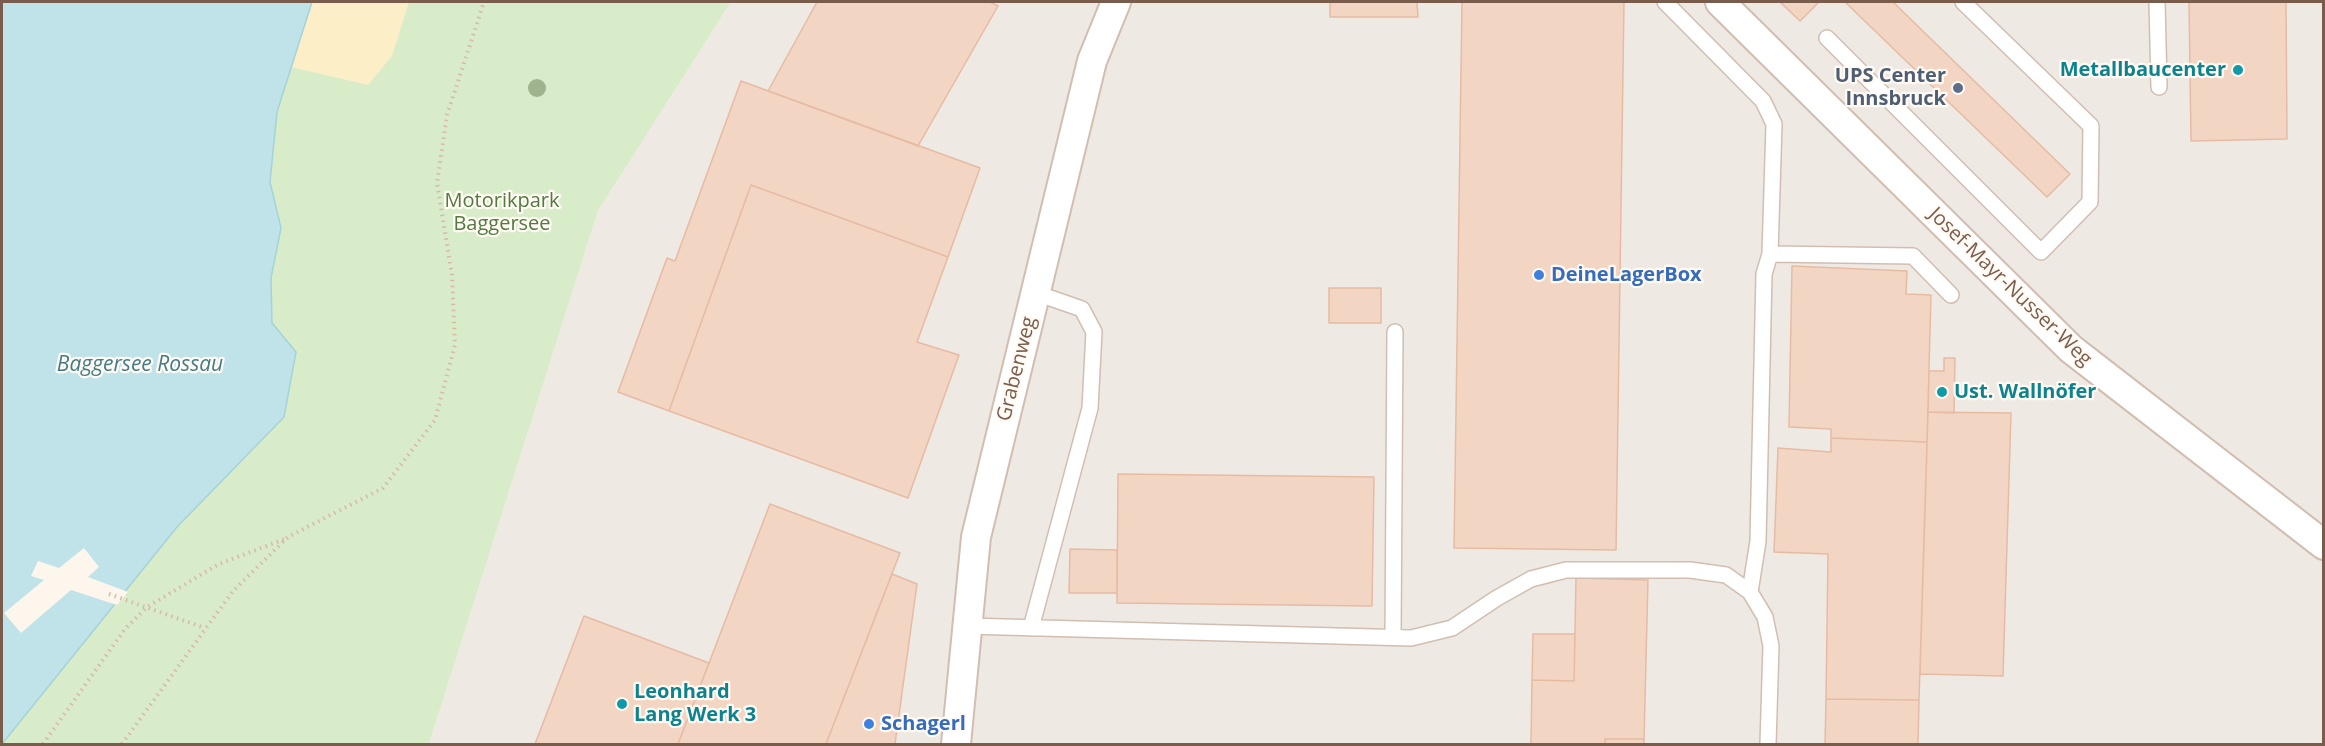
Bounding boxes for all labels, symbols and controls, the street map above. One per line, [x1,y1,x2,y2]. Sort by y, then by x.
place label: Metallbaucenter [2060,58,2226,82]
marker: Metallbaucenter [2231,63,2245,77]
place label: UPS Center Innsbruck [1835,64,1946,111]
marker: UPS Center Innsbruck [1951,81,1965,95]
park label: Motorikpark Baggersee [445,189,559,236]
street label: Josef-Mayr-Nusser-Weg [1923,203,2097,371]
place label: DeineLagerBox [1551,263,1702,287]
marker: DeineLagerBox [1532,268,1546,282]
street label: Grabenweg [992,314,1042,424]
water label: Baggersee Rossau [57,352,223,378]
place label: Ust. Wallnöfer [1954,380,2096,404]
marker: Ust. Wallnöfer [1935,385,1949,399]
place label: Leonhard Lang Werk 3 [634,680,756,727]
marker: Leonhard Lang Werk 3 [615,697,629,711]
place label: Schagerl [881,712,966,736]
marker: Schagerl [862,717,876,731]

